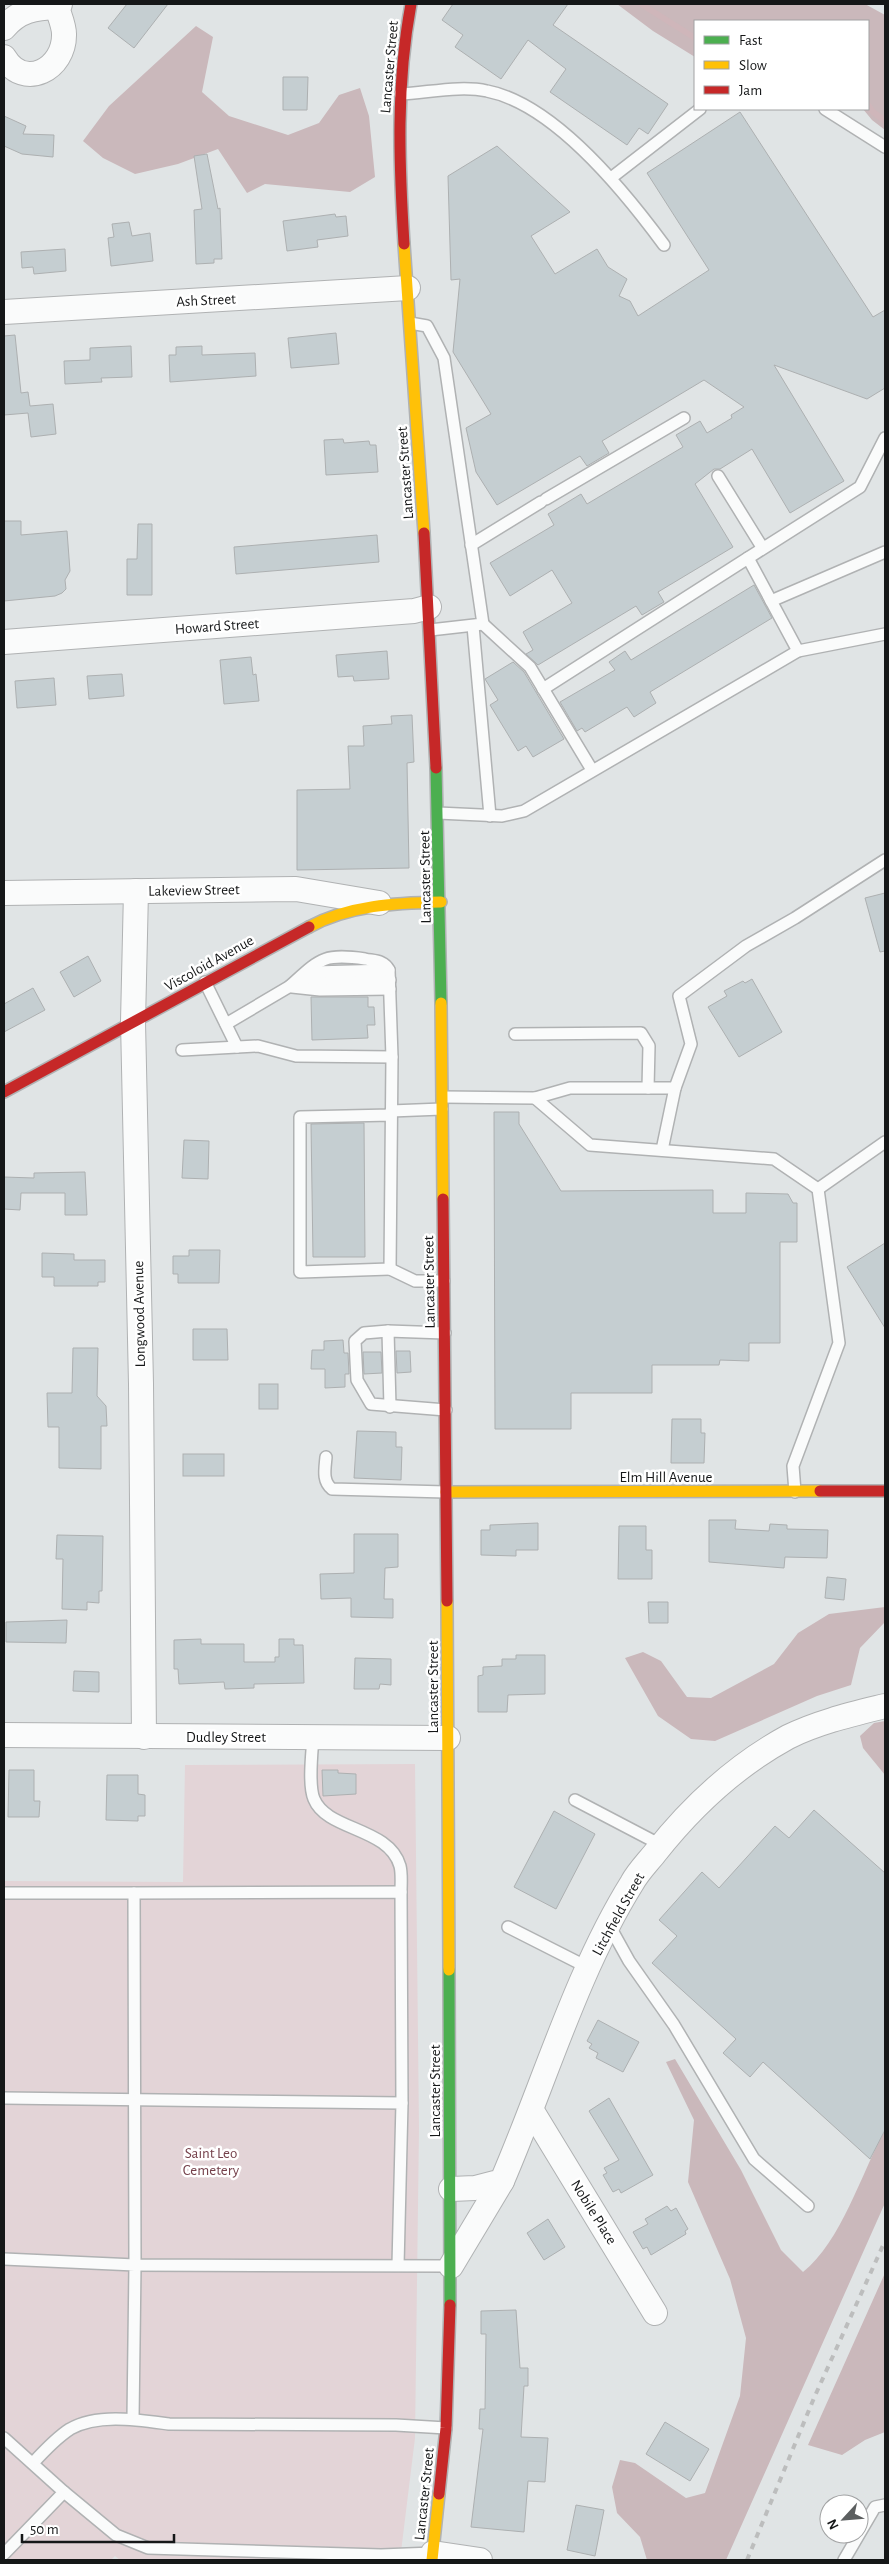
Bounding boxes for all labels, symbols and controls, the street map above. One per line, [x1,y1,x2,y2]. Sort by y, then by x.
street label: Lancaster Street [378,20,401,114]
legend [694,20,869,110]
text: Fast [739,33,763,48]
text: Slow [739,58,767,73]
text: Jam [739,83,762,98]
street label: Ash Street [176,291,236,310]
street label: Lancaster Street [395,426,416,520]
street label: Howard Street [175,616,260,637]
street label: Lancaster Street [417,830,434,924]
street label: Lakeview Street [148,882,240,899]
street label: Viscoloid Avenue [162,933,256,994]
street label: Lancaster Street [421,1235,438,1329]
street label: Longwood Avenue [131,1260,148,1368]
street label: Elm Hill Avenue [620,1470,713,1485]
street label: Lancaster Street [426,1640,441,1734]
street label: Dudley Street [186,1730,266,1745]
street label: Litchfield Street [589,1870,647,1958]
street label: Lancaster Street [428,2044,443,2138]
park label: Saint Leo Cemetery [183,2146,240,2178]
street label: Nobile Place [568,2177,619,2247]
street label: Lancaster Street [412,2447,437,2541]
north arrow [819,2494,869,2544]
scale bar [22,2512,175,2544]
text: N [825,2517,842,2532]
text: 50 m [30,2522,59,2537]

